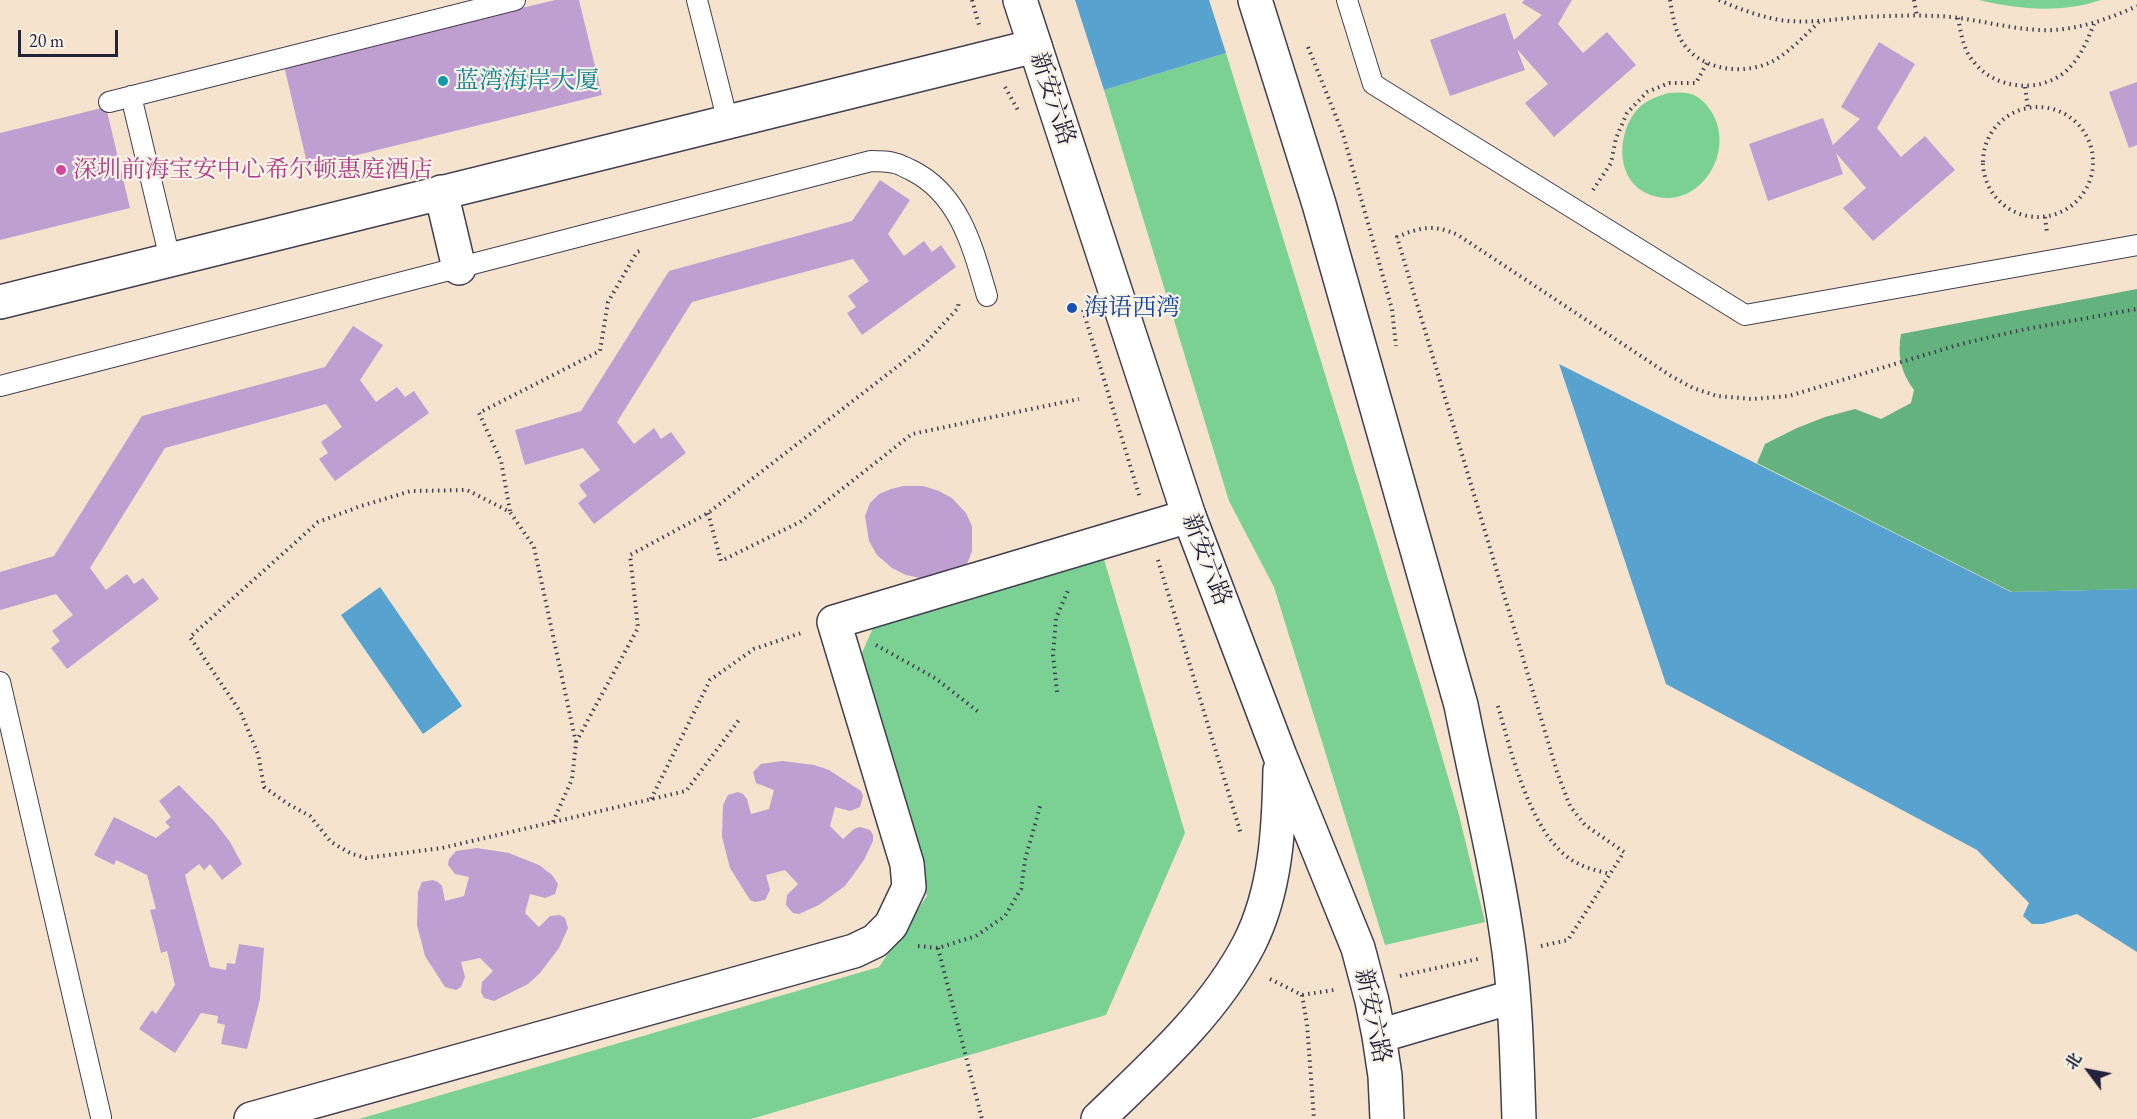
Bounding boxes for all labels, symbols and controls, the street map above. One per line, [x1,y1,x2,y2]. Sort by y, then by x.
scale bar [21,18,122,56]
text: 20 m [29,29,64,52]
street label: 新安六路 [1023,49,1081,149]
place label: 蓝湾海岸大厦 [455,67,599,95]
marker: 蓝湾海岸大厦 [436,74,450,88]
place label: 深圳前海宝安中心希尔顿惠庭酒店 [73,156,433,184]
marker: 深圳前海宝安中心希尔顿惠庭酒店 [54,163,68,177]
place label: 海语西湾 [1084,294,1180,322]
marker: 海语西湾 [1065,301,1079,315]
street label: 新安六路 [1175,510,1237,610]
street label: 新安六路 [1348,966,1396,1066]
north arrow [2059,1041,2119,1101]
text: 北 [2060,1049,2086,1074]

